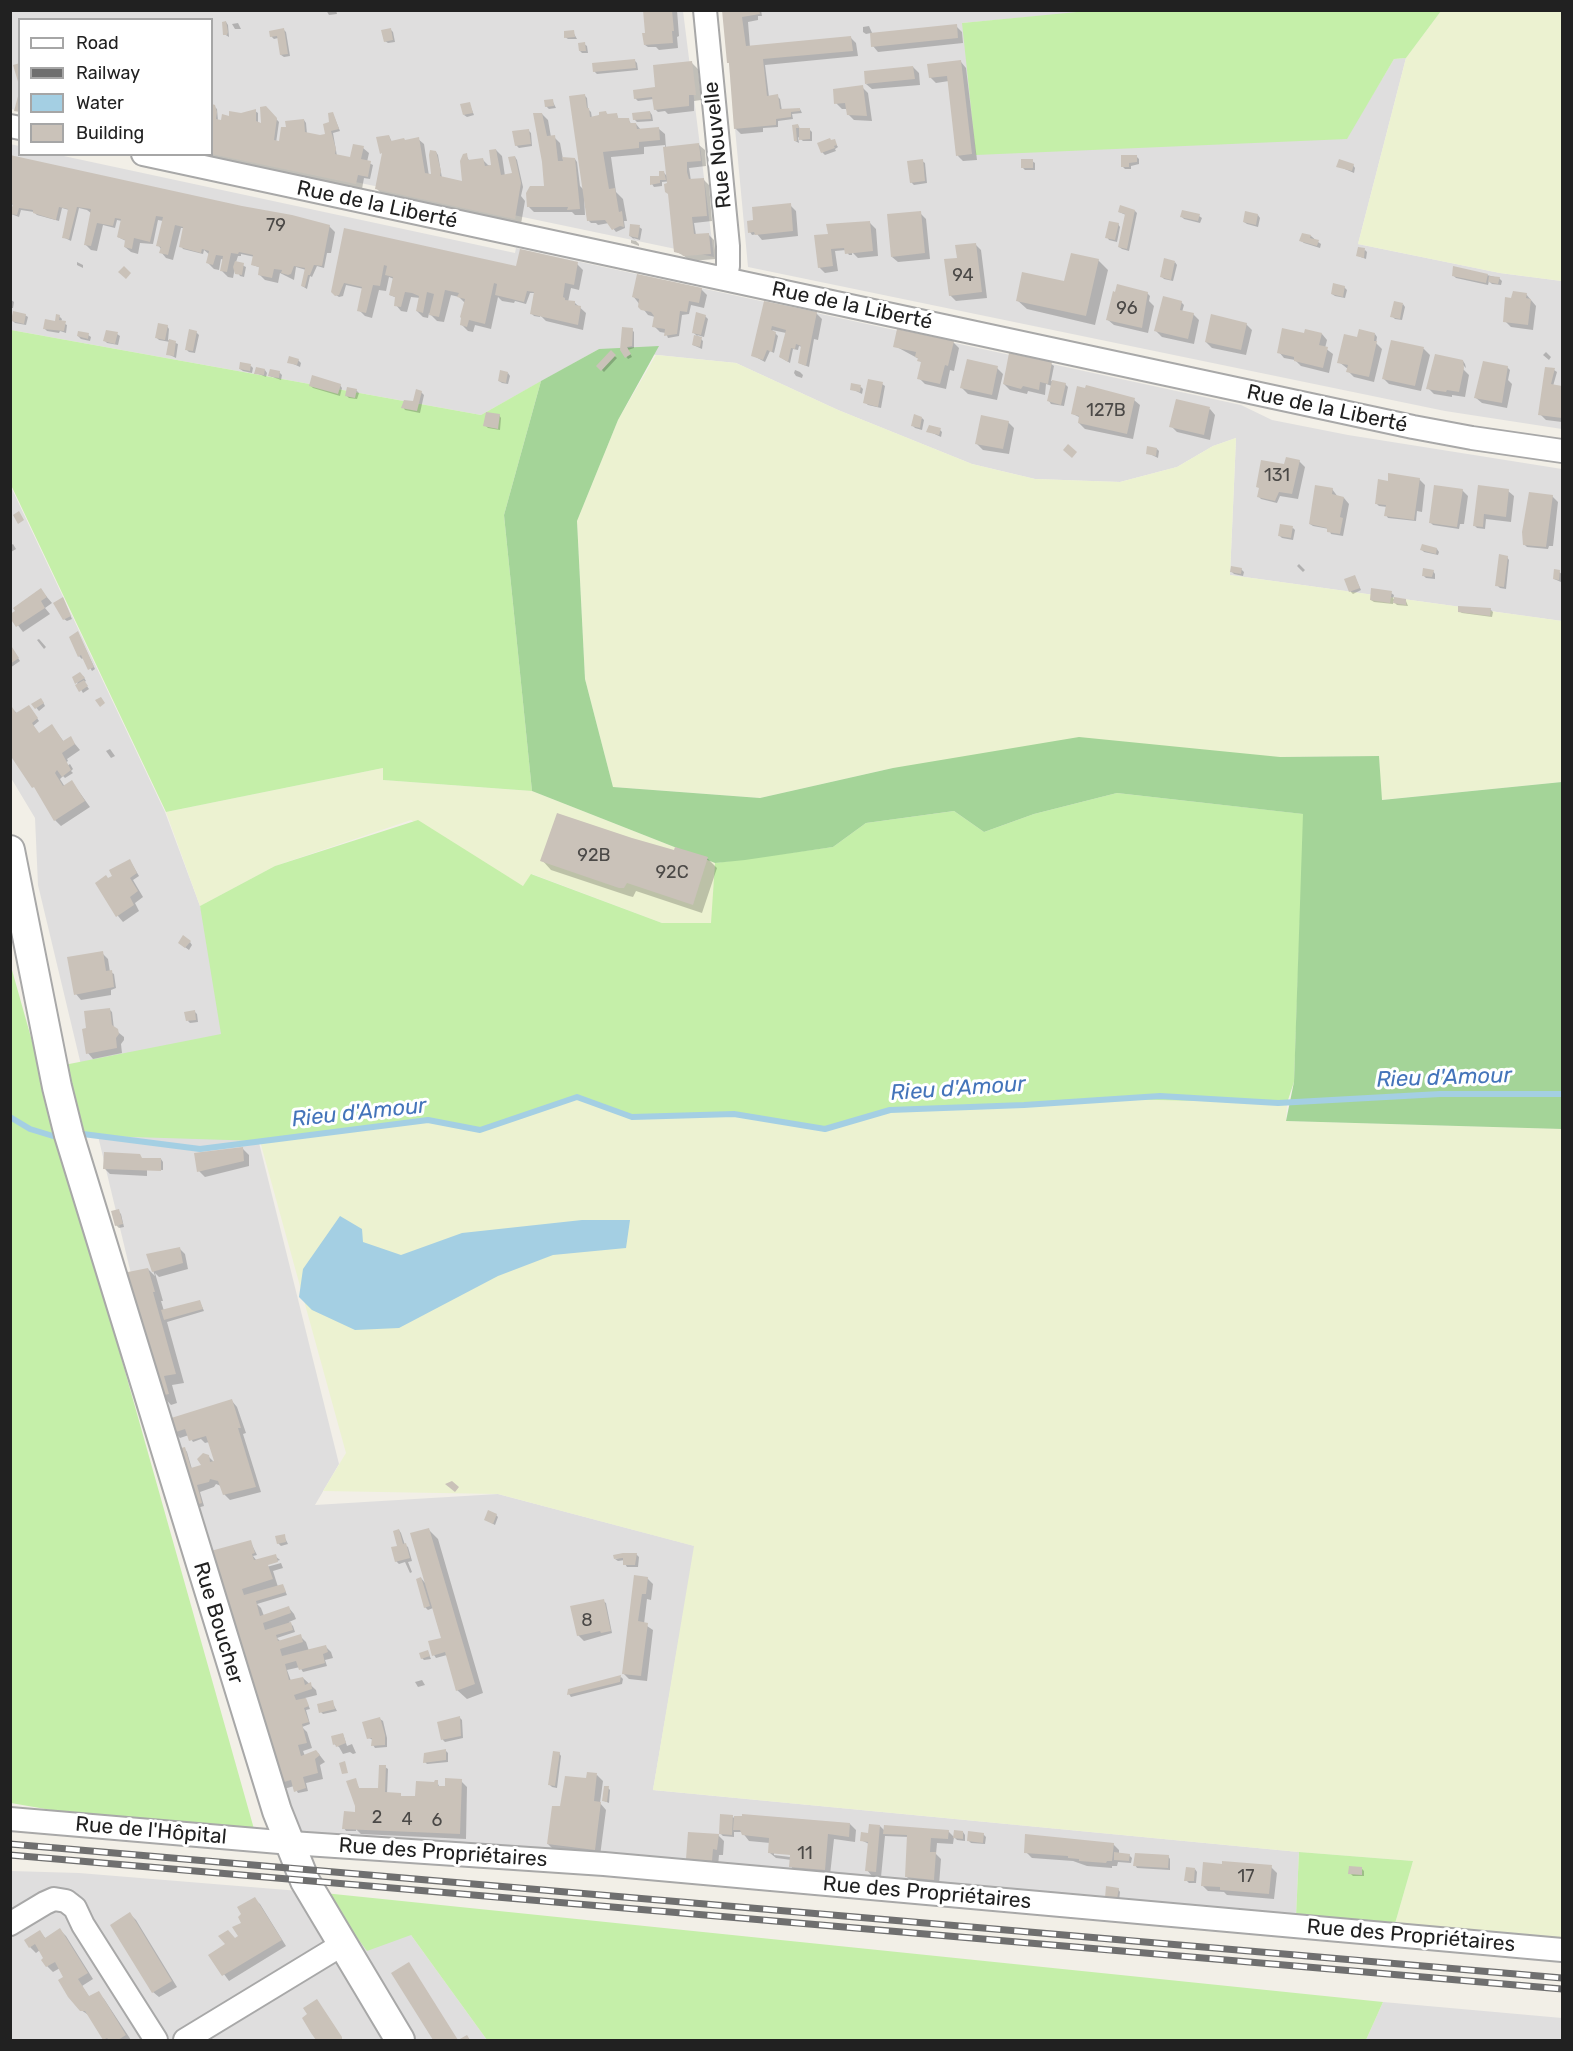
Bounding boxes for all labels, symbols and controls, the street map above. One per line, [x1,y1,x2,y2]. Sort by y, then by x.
legend [18,18,213,156]
text: Road [76,32,119,54]
text: Railway [76,62,140,84]
street label: Rue Nouvelle [699,80,737,210]
text: Water [76,92,124,114]
text: Building [76,122,144,144]
street label: Rue de la Liberté [294,176,460,234]
house number: 79 [266,215,286,237]
house number: 94 [952,265,974,287]
street label: Rue de la Liberté [769,277,935,335]
house number: 96 [1116,298,1138,320]
street label: Rue de la Liberté [1244,380,1410,438]
house number: 127B [1086,400,1126,422]
house number: 131 [1264,465,1290,487]
house number: 92B [577,845,611,867]
house number: 92C [655,862,689,884]
water label: Rieu d'Amour [1376,1062,1512,1094]
water label: Rieu d'Amour [889,1071,1027,1107]
water label: Rieu d'Amour [290,1093,428,1133]
street label: Rue Boucher [188,1559,248,1687]
house number: 8 [581,1610,593,1632]
house number: 2 [372,1807,382,1829]
house number: 4 [401,1809,413,1831]
house number: 6 [432,1810,442,1832]
street label: Rue de l'Hôpital [74,1812,228,1850]
street label: Rue des Propriétaires [338,1833,548,1873]
house number: 11 [797,1843,813,1865]
house number: 17 [1238,1866,1254,1888]
street label: Rue des Propriétaires [822,1871,1032,1915]
street label: Rue des Propriétaires [1306,1914,1516,1958]

